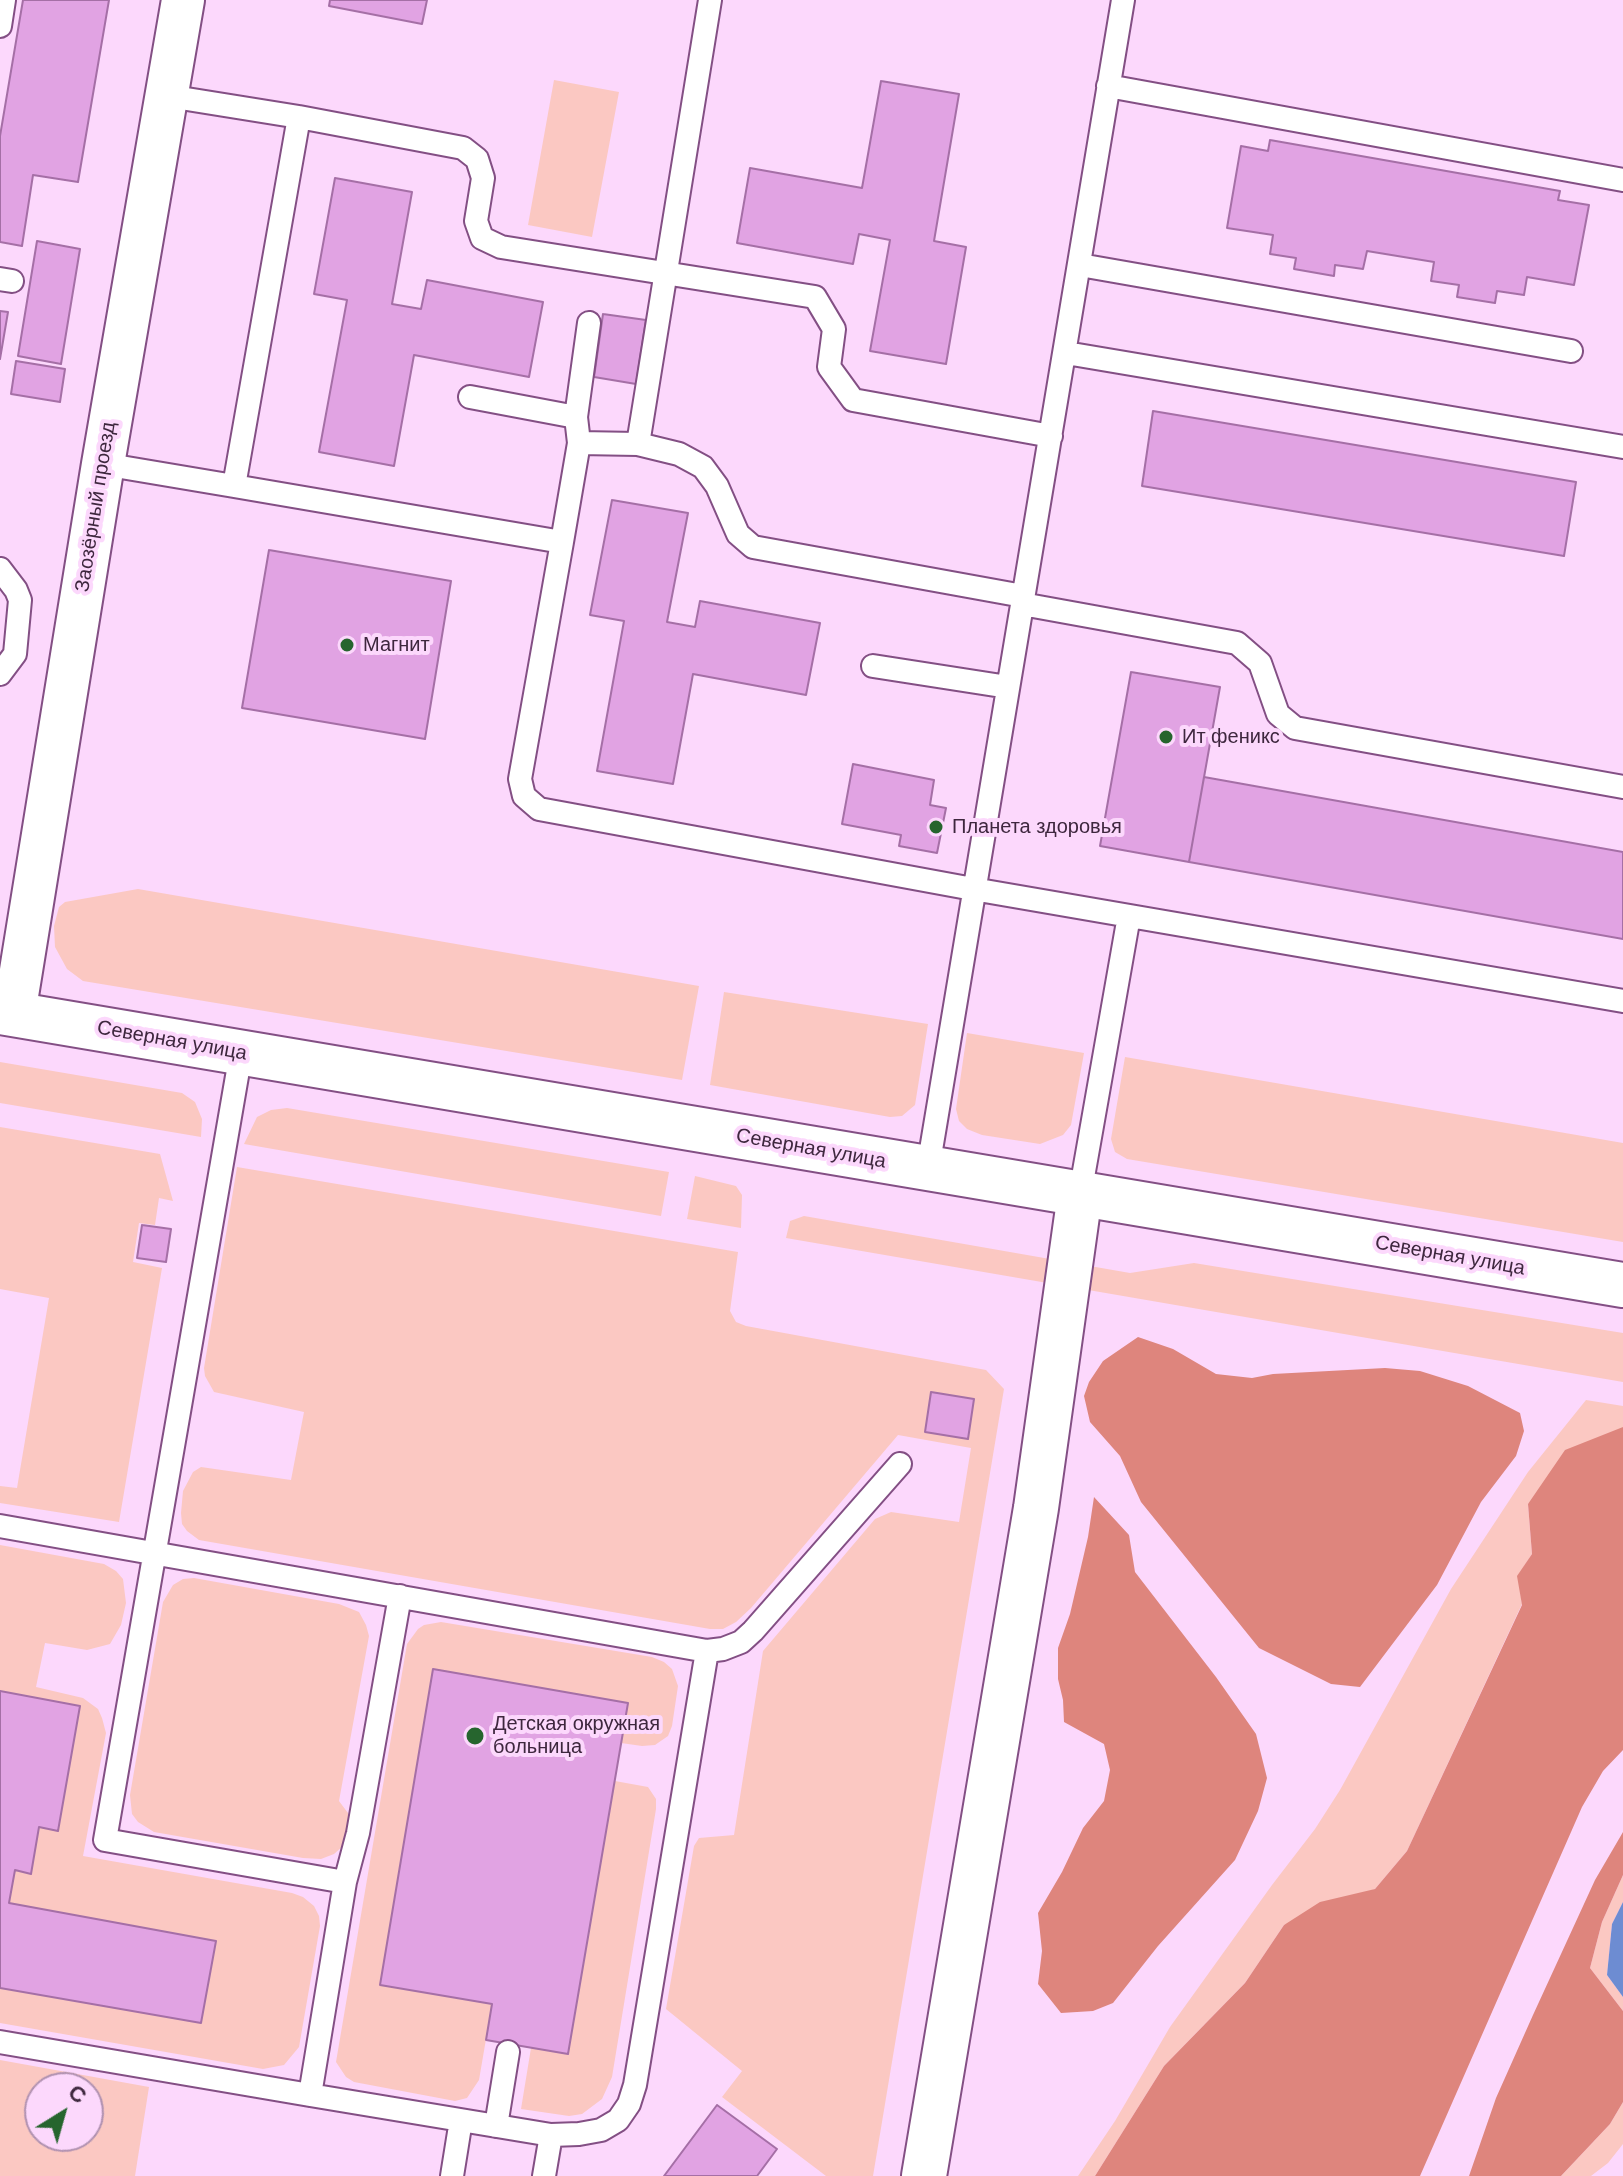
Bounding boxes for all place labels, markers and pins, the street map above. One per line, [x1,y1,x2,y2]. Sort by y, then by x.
place label: Магнит [363,633,430,657]
marker: Магнит [338,636,356,654]
place label: Ит феникс [1182,725,1280,749]
marker: Ит феникс [1157,728,1175,746]
place label: Планета здоровья [952,815,1122,839]
marker: Планета здоровья [927,818,945,836]
place label: Детская окружная больница [493,1712,660,1759]
marker: Детская окружная больница [464,1725,486,1747]

